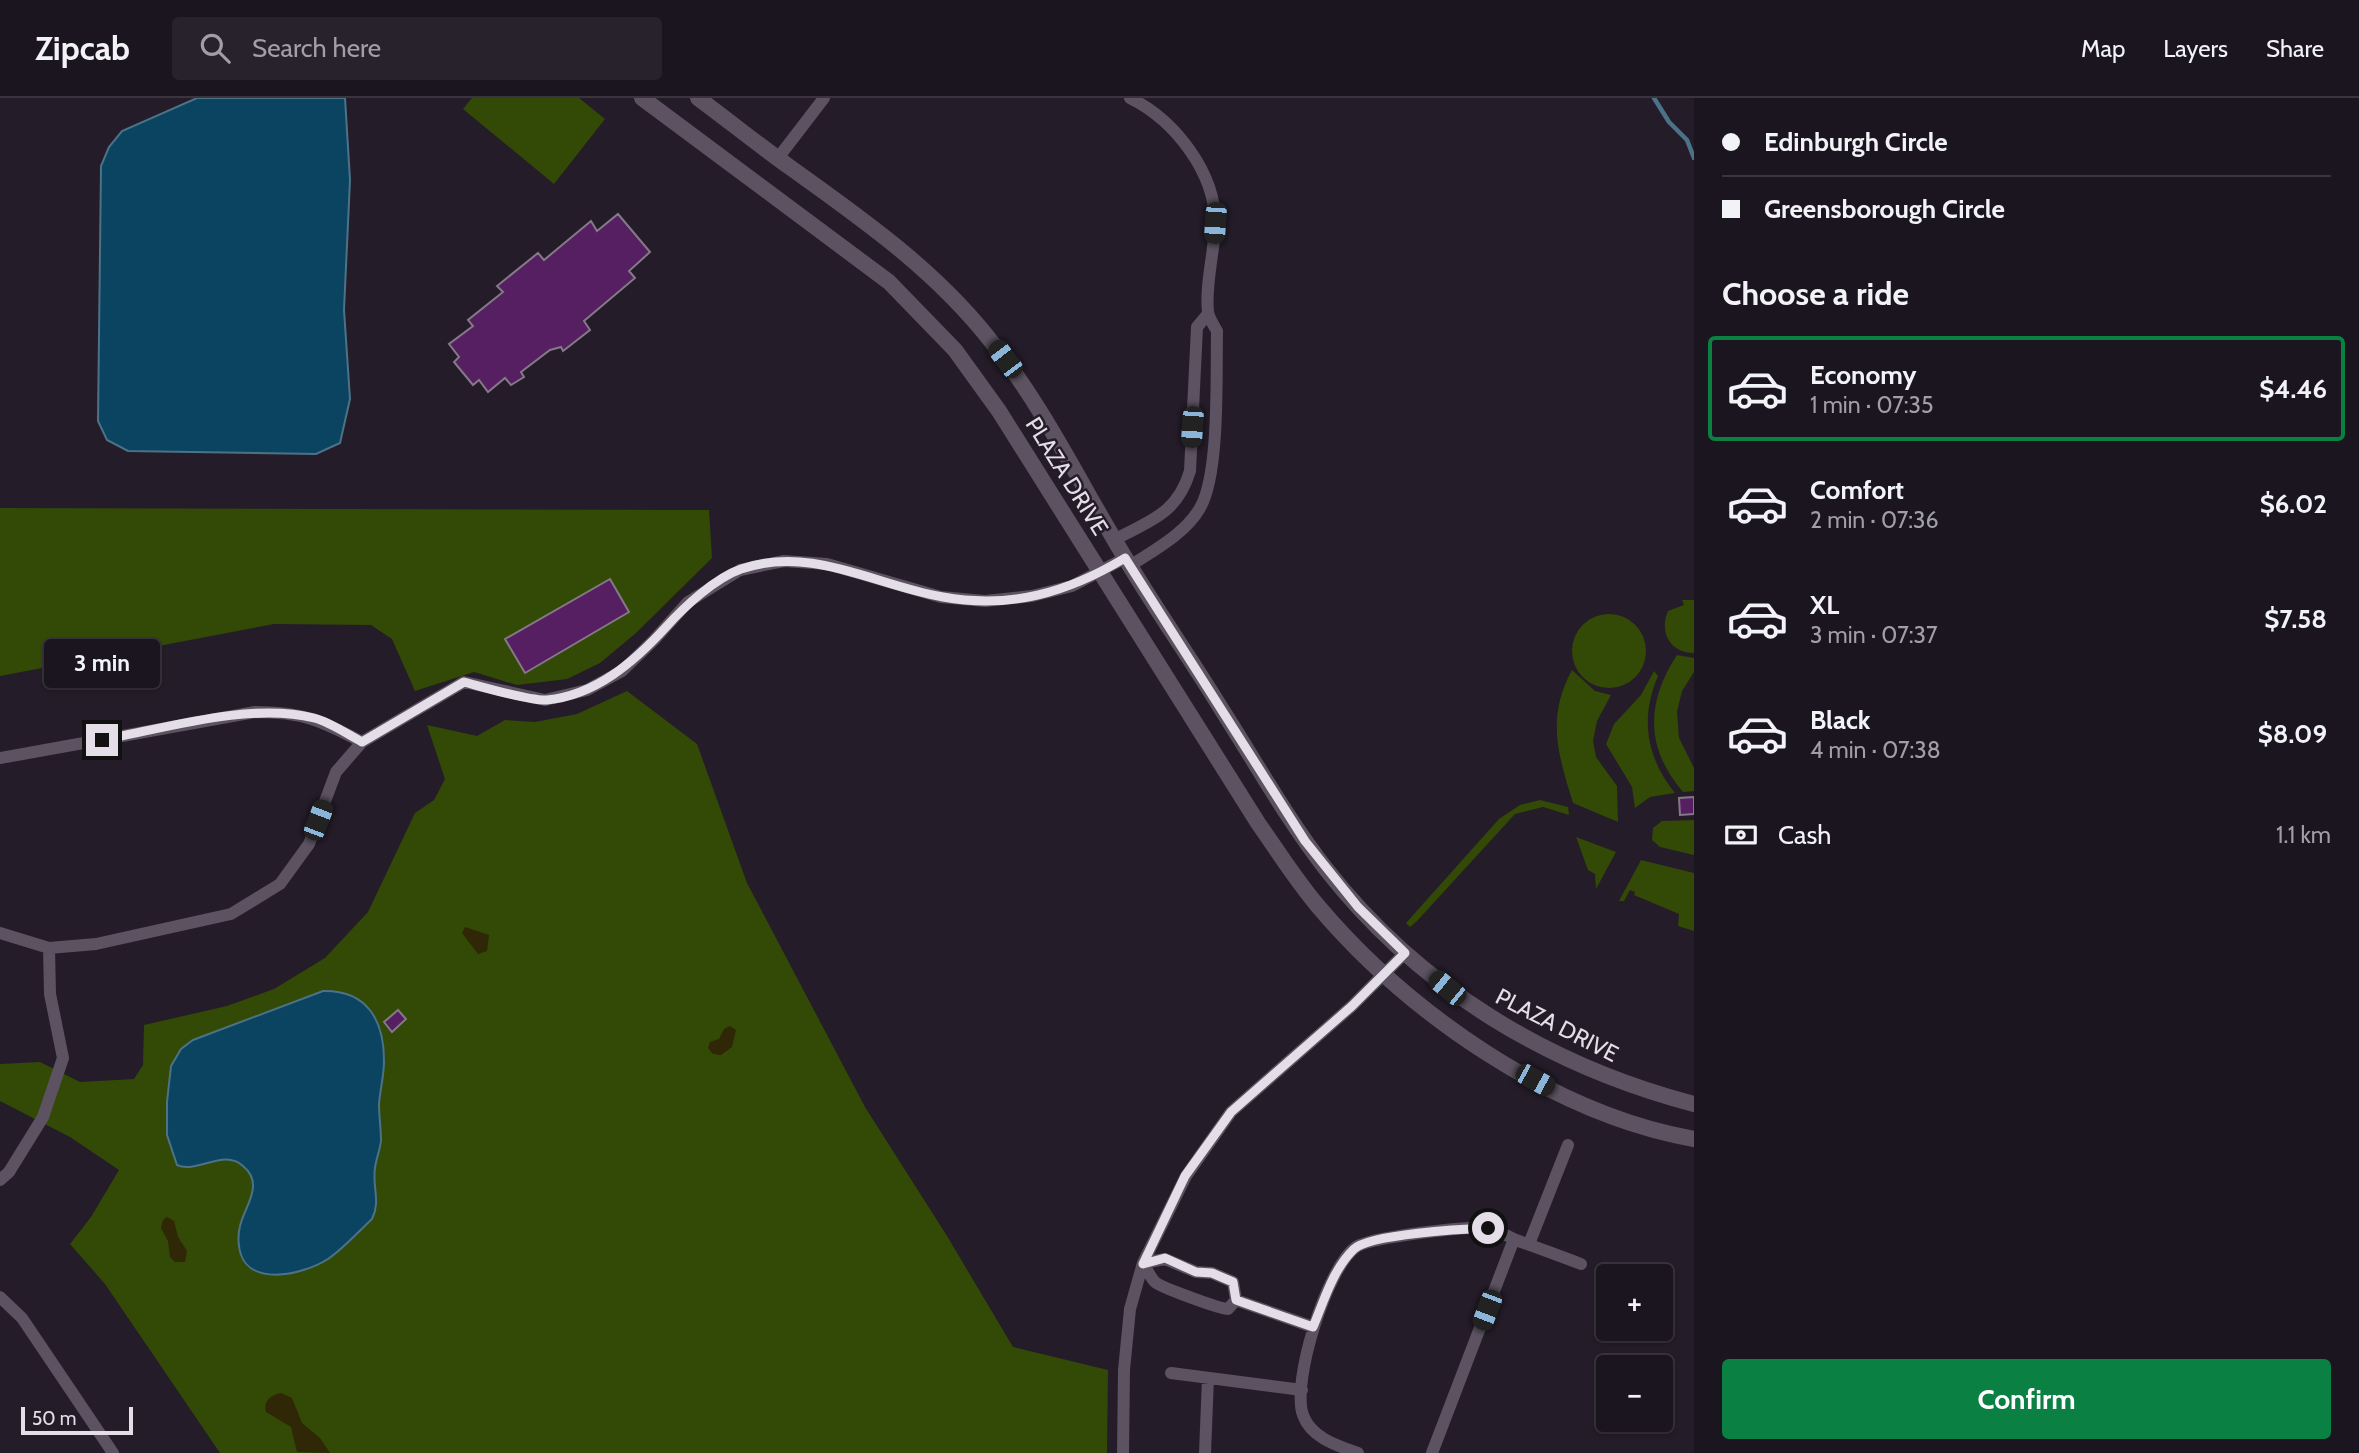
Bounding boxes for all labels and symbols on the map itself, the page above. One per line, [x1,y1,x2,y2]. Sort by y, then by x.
car [1204,201,1227,245]
car [984,336,1027,382]
car [1181,405,1204,449]
street label: PLAZA DRIVE [1020,412,1114,540]
callout: 3 min [44,638,160,688]
route end [86,724,118,756]
car [301,797,336,843]
car [1425,967,1470,1009]
street label: PLAZA DRIVE [1491,982,1623,1068]
car [1512,1061,1559,1099]
route start [1472,1212,1504,1244]
car [1470,1287,1505,1333]
scale bar [21,1404,133,1436]

